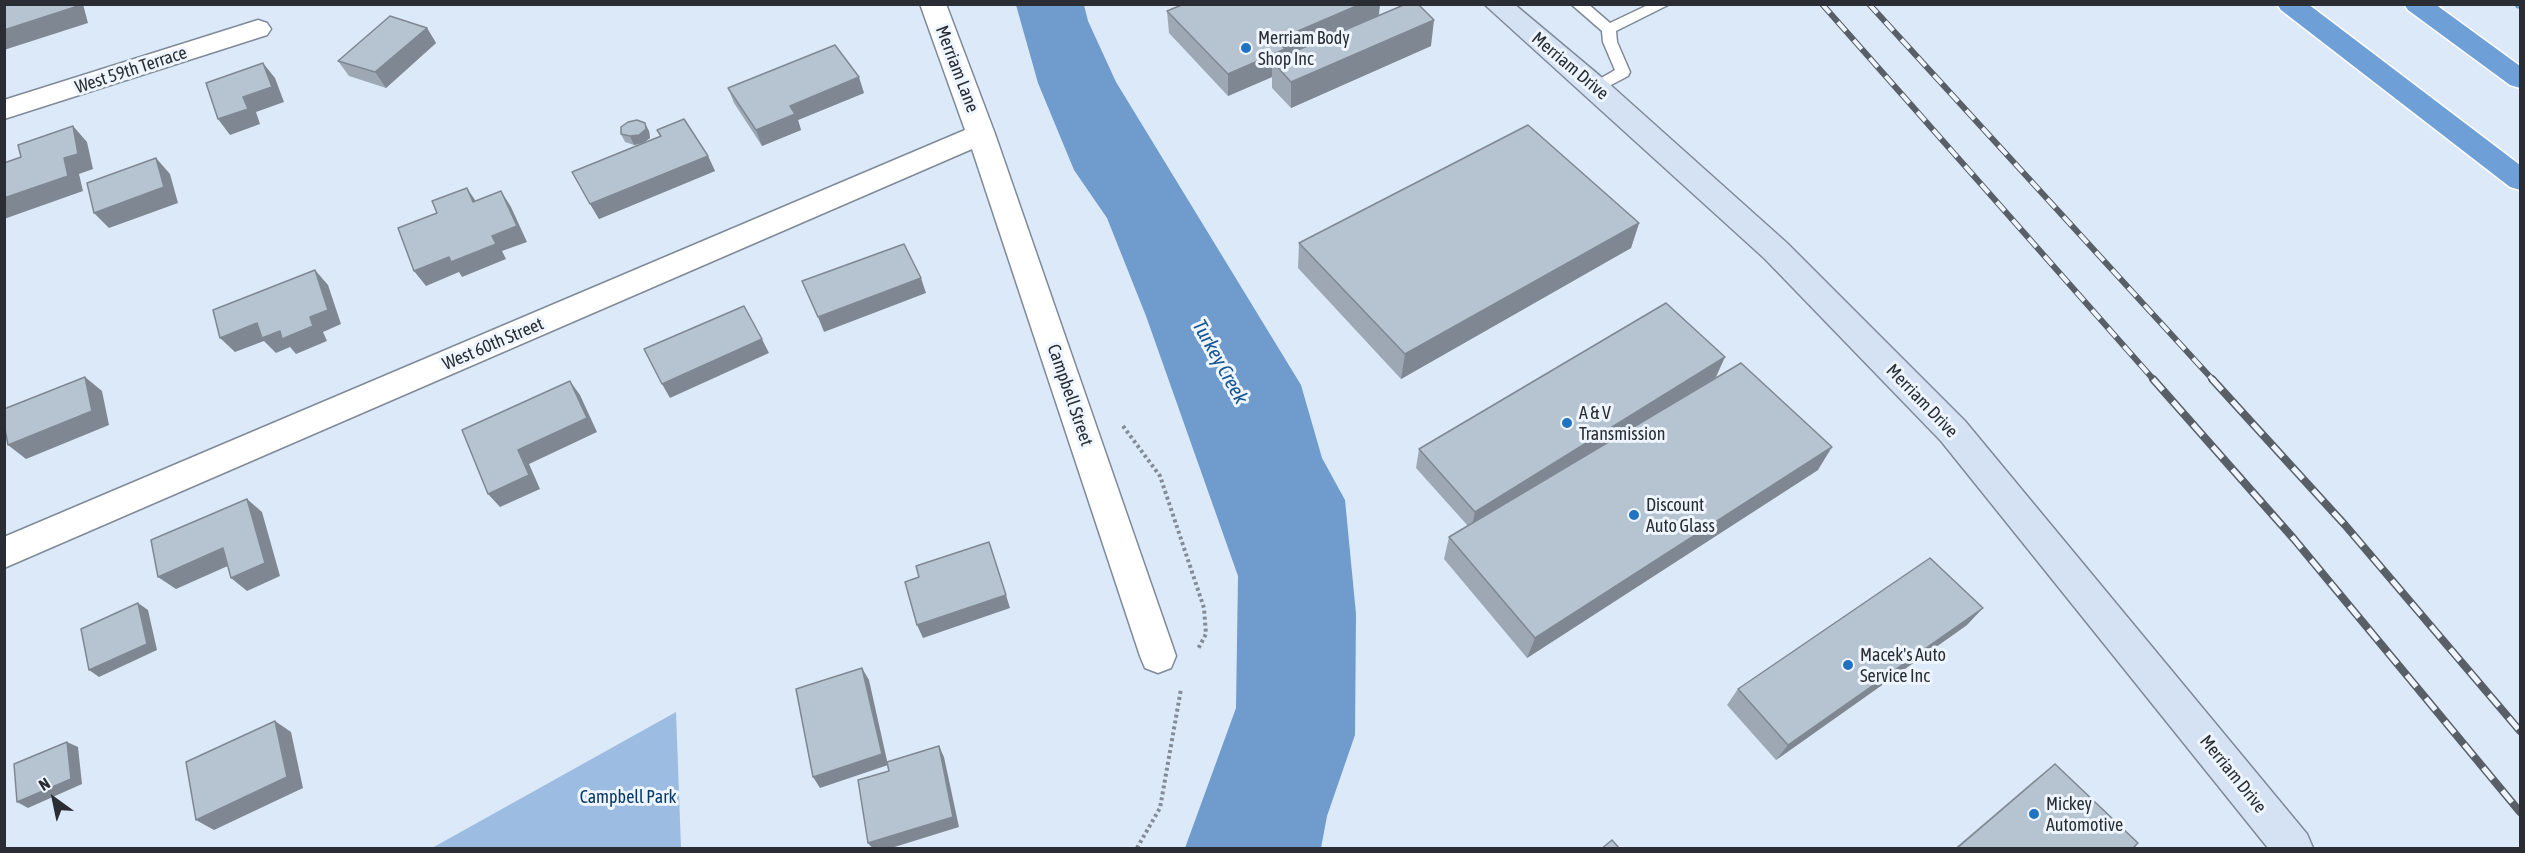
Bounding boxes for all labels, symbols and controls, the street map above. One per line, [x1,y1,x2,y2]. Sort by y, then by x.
street label: Merriam Lane [931,23,983,115]
place label: Merriam Body Shop Inc [1258,27,1350,70]
street label: Merriam Drive [1527,28,1613,104]
marker: Merriam Body Shop Inc [1239,41,1253,55]
street label: West 59th Terrace [72,42,190,98]
street label: West 60th Street [439,313,547,375]
water label: Turkey Creek [1187,316,1253,408]
street label: Campbell Street [1043,341,1097,449]
street label: Merriam Drive [1882,360,1962,442]
place label: A & V Transmission [1579,402,1665,444]
marker: A & V Transmission [1560,416,1574,430]
place label: Discount Auto Glass [1646,494,1715,536]
marker: Discount Auto Glass [1627,508,1641,522]
place label: Macek's Auto Service Inc [1860,644,1946,686]
marker: Macek's Auto Service Inc [1841,658,1855,672]
street label: Merriam Drive [2195,731,2271,817]
north arrow [24,769,84,829]
text: N [35,774,53,794]
park label: Campbell Park [580,786,676,808]
place label: Mickey Automotive [2046,793,2123,836]
marker: Mickey Automotive [2027,807,2041,821]

